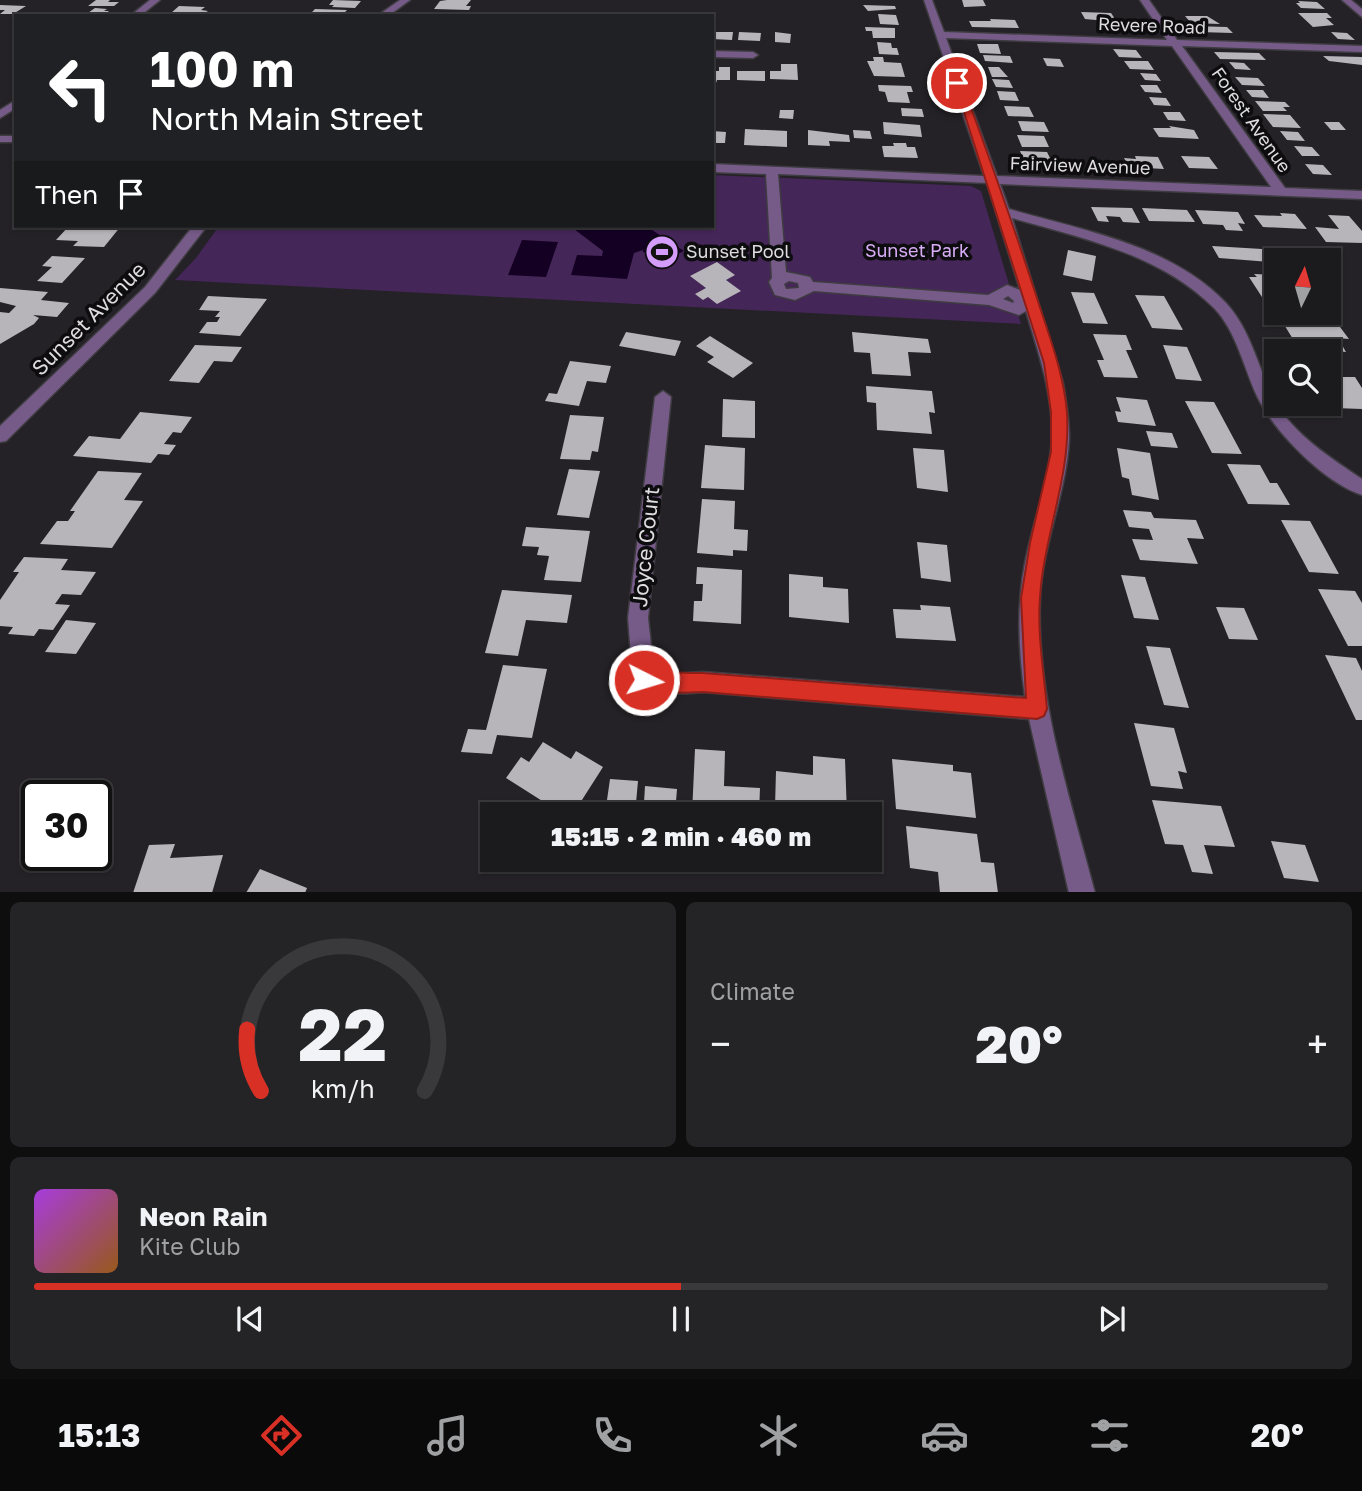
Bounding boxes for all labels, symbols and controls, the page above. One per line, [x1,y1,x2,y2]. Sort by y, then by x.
street label: Revere Road [1098,12,1206,38]
text: 100 m [150,39,294,98]
icon: left [35,42,126,133]
pin [927,53,987,113]
street label: Forest Avenue [1207,63,1296,176]
icon: arrive [938,64,976,102]
text: North Main Street [150,99,424,137]
street label: Fairview Avenue [1009,152,1151,178]
icon: arrive [112,175,150,213]
text: Then [35,179,98,210]
sports icon: Sunset Pool [643,233,681,271]
park label: Sunset Park [865,239,969,261]
place label: Sunset Pool [686,240,790,262]
north arrow [1264,248,1340,326]
map controls [1264,248,1341,416]
street label: Sunset Avenue [26,256,151,381]
button: search [1264,339,1341,416]
street label: Joyce Court [626,486,664,608]
position arrow [607,643,681,717]
speed limit sign: 30 [21,780,112,871]
text: 15:15 · 2 min · 460 m [551,821,811,852]
text: Climate [710,977,795,1005]
text: 22 [299,990,387,1077]
text: 20° [976,1012,1062,1074]
text: − [710,1021,731,1066]
text: + [1307,1021,1328,1066]
text: km/h [311,1072,375,1103]
text: Neon Rain [139,1201,268,1232]
text: Kite Club [139,1232,240,1260]
icon: previous [231,1300,269,1338]
icon: pause [662,1300,700,1338]
icon: next [1093,1300,1131,1338]
icon: directions [257,1411,306,1460]
icon: music [423,1411,472,1460]
icon: phone [588,1411,637,1460]
icon: climate [754,1411,803,1460]
icon: car [920,1411,969,1460]
icon: filters [1085,1411,1134,1460]
text: 15:13 [58,1416,141,1454]
text: 20° [1251,1416,1304,1454]

